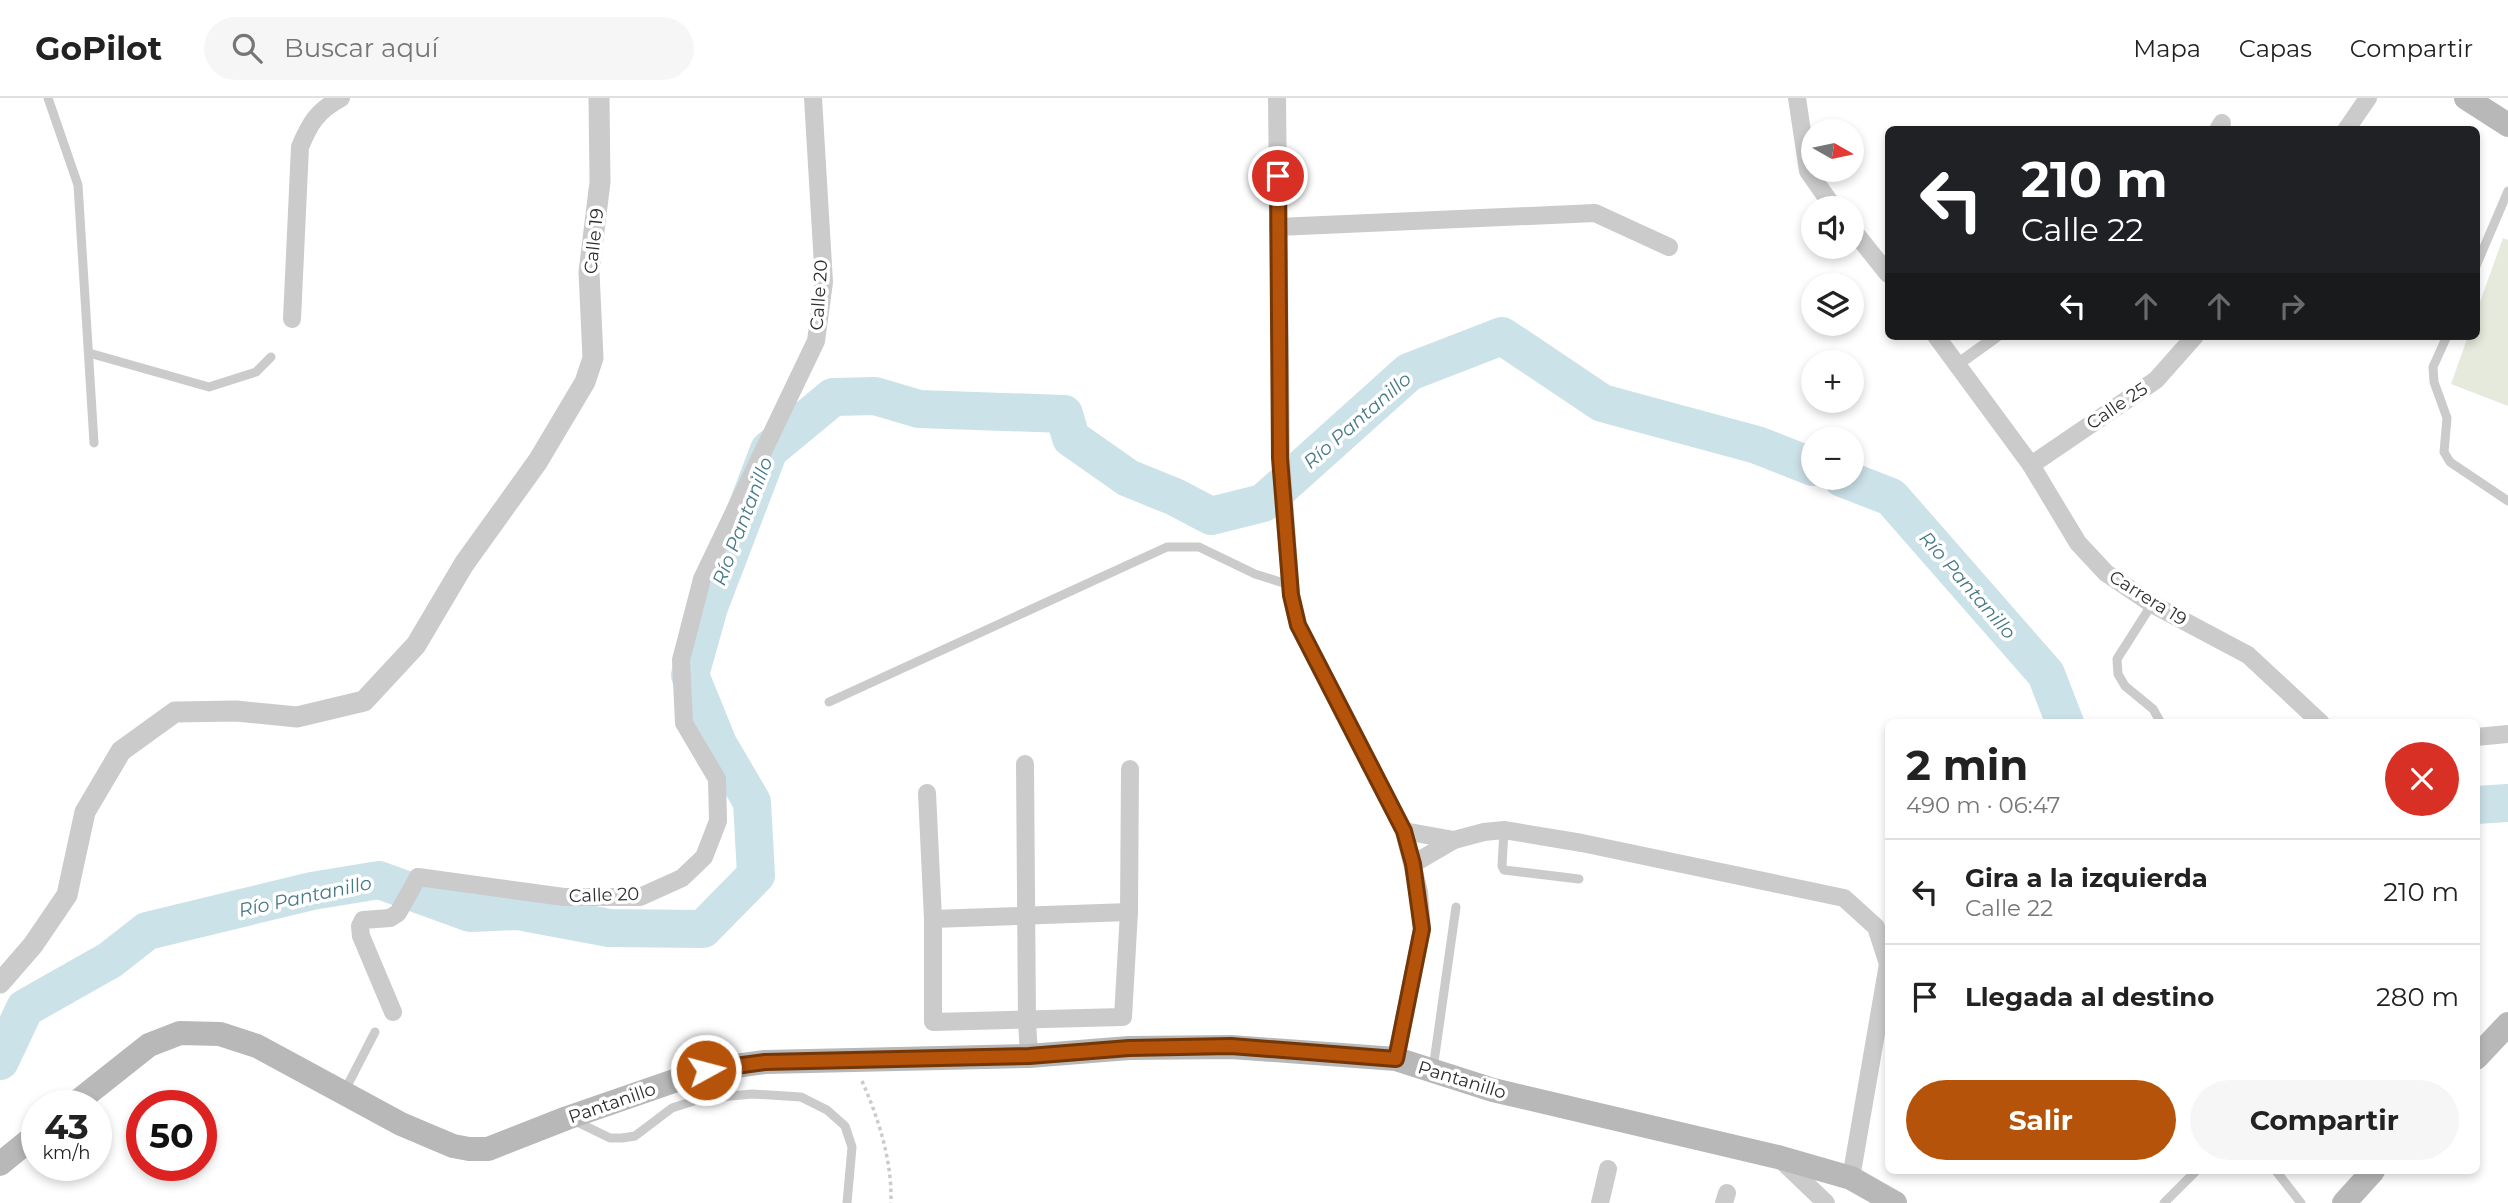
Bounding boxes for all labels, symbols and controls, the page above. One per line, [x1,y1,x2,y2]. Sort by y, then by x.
search box [204,17,694,80]
text: GoPilot [35,28,162,68]
icon: search [228,29,266,67]
text: Buscar aquí [284,32,438,64]
text: Mapa [2133,34,2201,63]
text: Capas [2239,34,2312,63]
text: Compartir [2350,34,2473,63]
north arrow [1801,119,1864,182]
map controls [1801,119,1864,490]
pin [1248,146,1308,206]
text: 210 m [2021,150,2168,209]
icon: left [1906,154,1997,245]
icon: arrive [1259,157,1297,195]
button: sound [1801,196,1864,259]
street label: Calle 19 [580,207,608,275]
text: Calle 22 [2021,210,2144,249]
street label: Calle 20 [806,259,832,331]
button: layers [1801,273,1864,336]
icon: left [2054,287,2092,325]
icon: ahead [2127,287,2165,325]
icon: ahead [2200,287,2238,325]
icon: right [2273,287,2311,325]
button: + [1801,350,1864,413]
water label: Río Pantanillo [1299,367,1416,473]
street label: Calle 25 [2082,378,2152,434]
button: − [1801,427,1864,490]
water label: Río Pantanillo [708,454,777,588]
water label: Río Pantanillo [1915,527,2021,644]
street label: Carrera 19 [2105,565,2191,631]
text: 2 min [1906,739,2028,791]
button: close [2385,742,2459,816]
text: 490 m · 06:47 [1906,791,2060,819]
text: Gira a la izquierda [1965,862,2208,894]
water label: Río Pantanillo [237,871,374,922]
icon: left [1906,873,1944,911]
text: 210 m [2383,876,2459,908]
street label: Calle 20 [568,883,640,907]
text: Calle 22 [1965,894,2053,922]
icon: arrive [1906,978,1944,1016]
text: Llegada al destino [1965,981,2214,1013]
text: 280 m [2376,981,2459,1013]
position arrow [669,1033,743,1107]
street label: Pantanillo [1415,1056,1509,1104]
street label: Pantanillo [565,1078,659,1128]
button: Salir [1906,1080,2176,1160]
button: Compartir [2190,1080,2459,1160]
speed limit sign: 50 [126,1090,217,1181]
text: 43 [44,1105,89,1148]
text: km/h [42,1142,91,1164]

